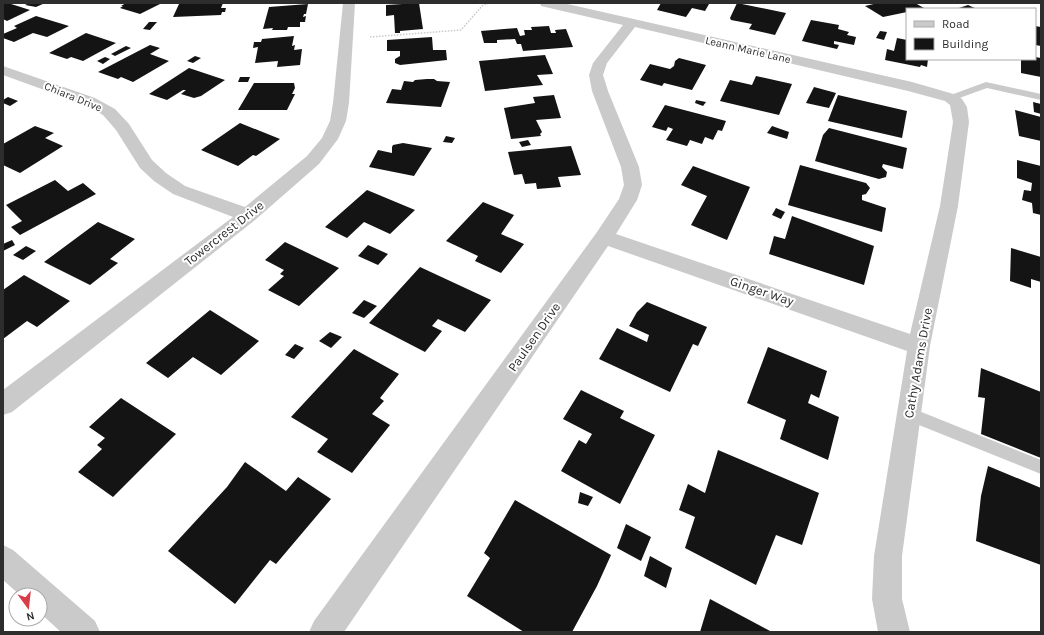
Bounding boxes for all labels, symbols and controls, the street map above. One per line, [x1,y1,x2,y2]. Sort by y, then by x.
legend [906,8,1036,60]
text: Road [942,17,970,31]
street label: Leann Marie Lane [704,34,792,66]
text: Building [942,37,989,51]
street label: Chiara Drive [42,80,104,115]
street label: Towercrest Drive [181,197,267,269]
street label: Ginger Way [728,273,796,309]
street label: Paulsen Drive [505,299,563,374]
street label: Cathy Adams Drive [901,306,935,419]
north arrow [8,587,48,627]
text: N [25,609,36,623]

